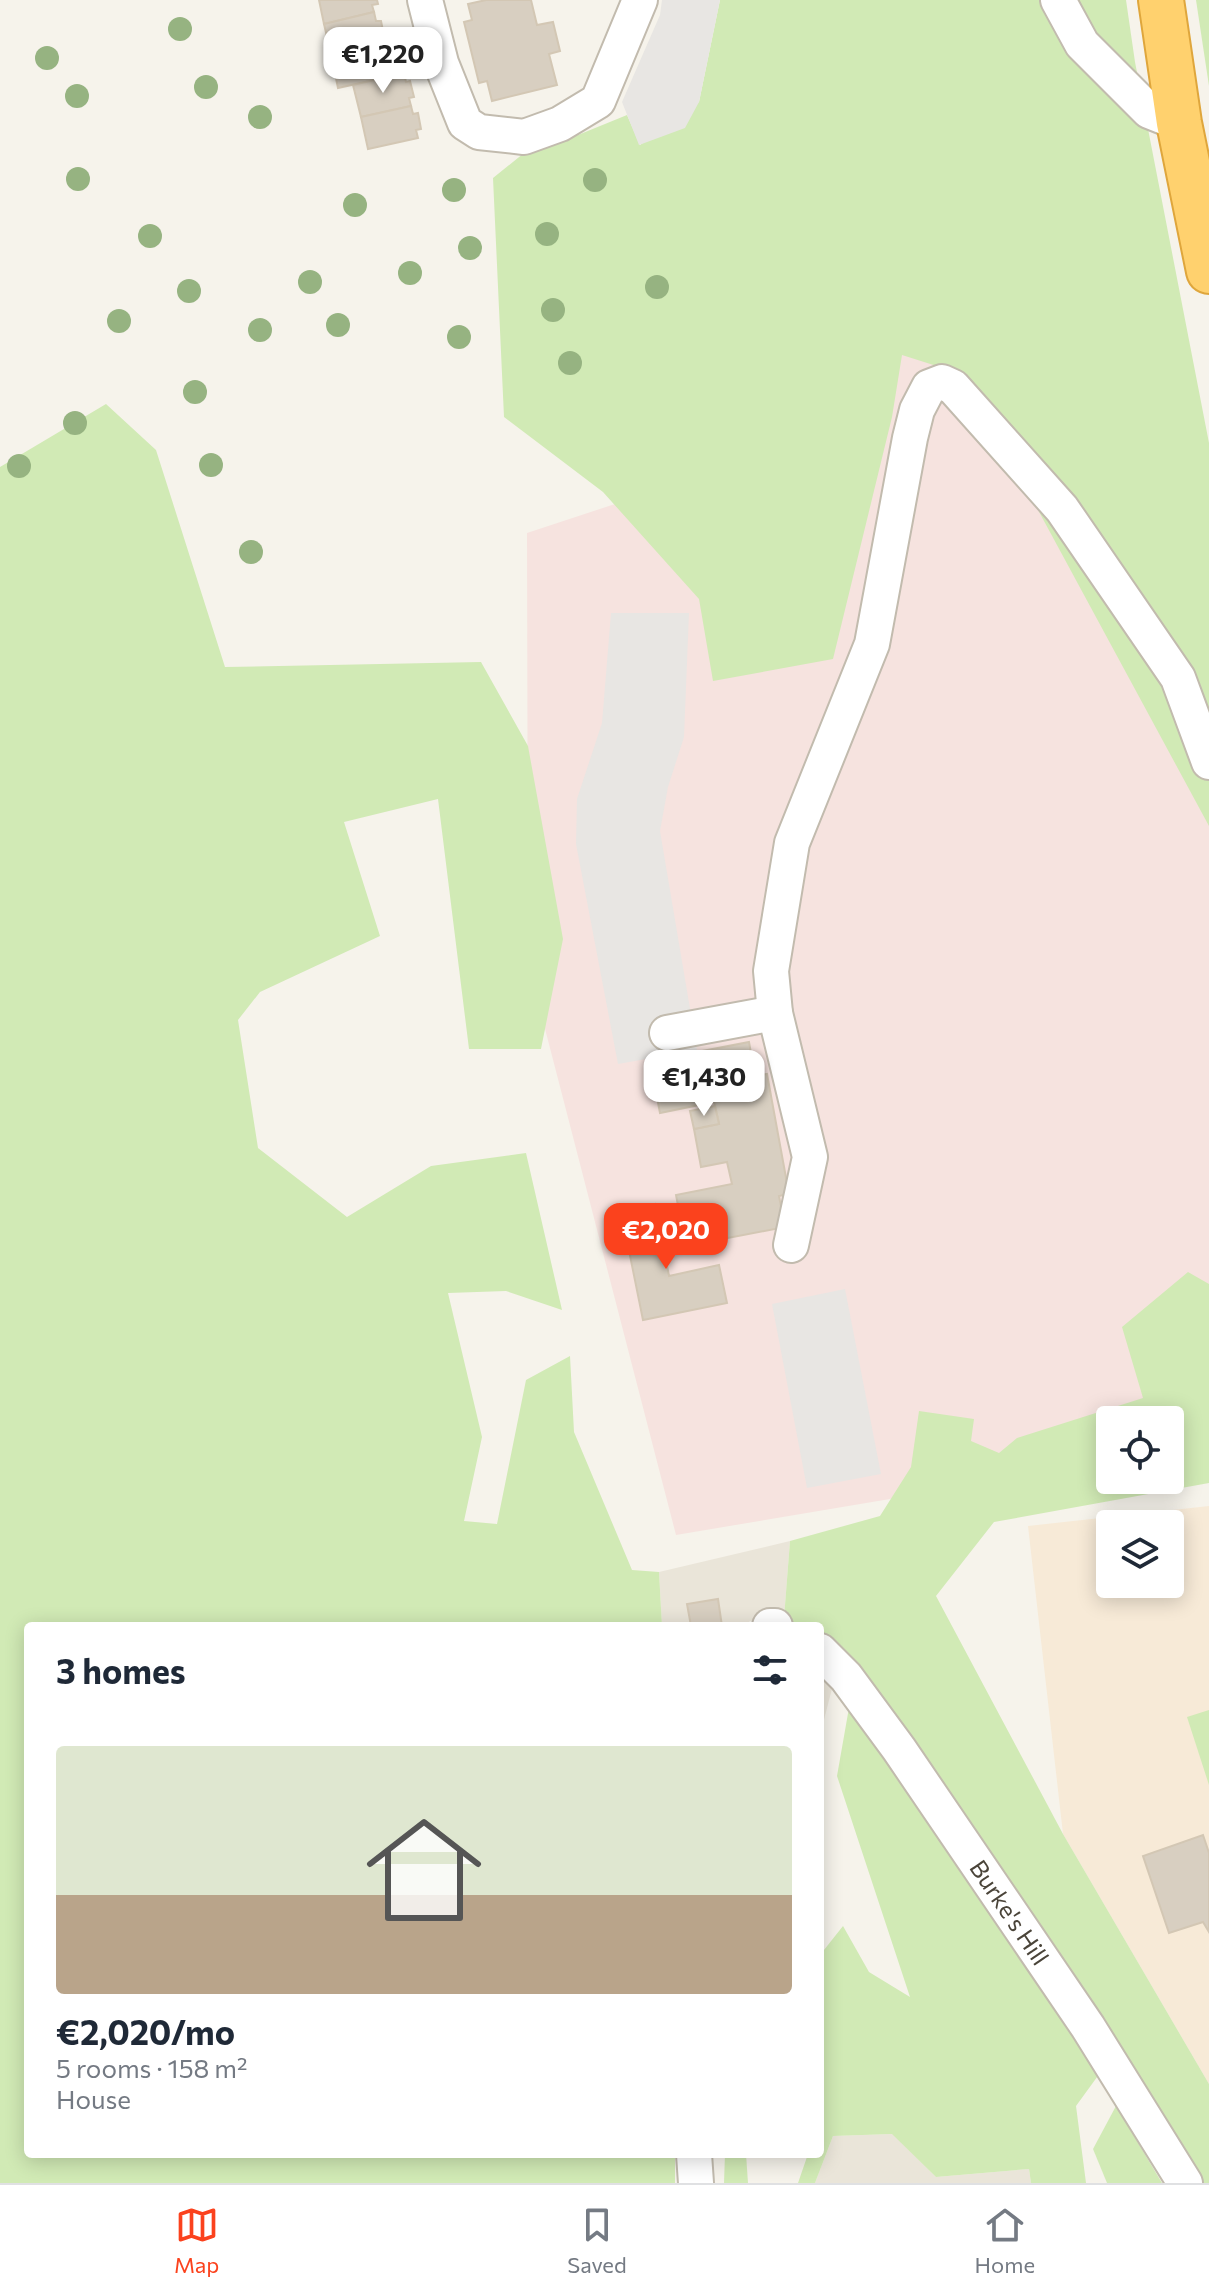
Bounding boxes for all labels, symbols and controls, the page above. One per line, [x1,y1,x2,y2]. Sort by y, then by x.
pin: €1,220 [318,27,448,95]
text: €1,220 [341,37,425,68]
pin: €1,430 [639,1050,769,1118]
text: €1,430 [662,1060,746,1091]
pin: €2,020 [601,1203,731,1271]
text: €2,020 [622,1213,710,1244]
map controls [1096,1406,1184,1598]
button: locate [1096,1406,1184,1494]
button: layers [1096,1510,1184,1598]
icon: filters [748,1648,792,1692]
text: 3 homes [56,1649,186,1691]
icon: home [352,1798,496,1942]
street label: Burke's Hill [964,1854,1056,1970]
text: €2,020/mo [56,2010,235,2052]
text: 5 rooms · 158 m² [56,2052,247,2083]
text: House [56,2083,131,2114]
tab: Map [174,2203,219,2278]
tab: Saved [567,2203,627,2278]
tab: Home [975,2203,1035,2278]

